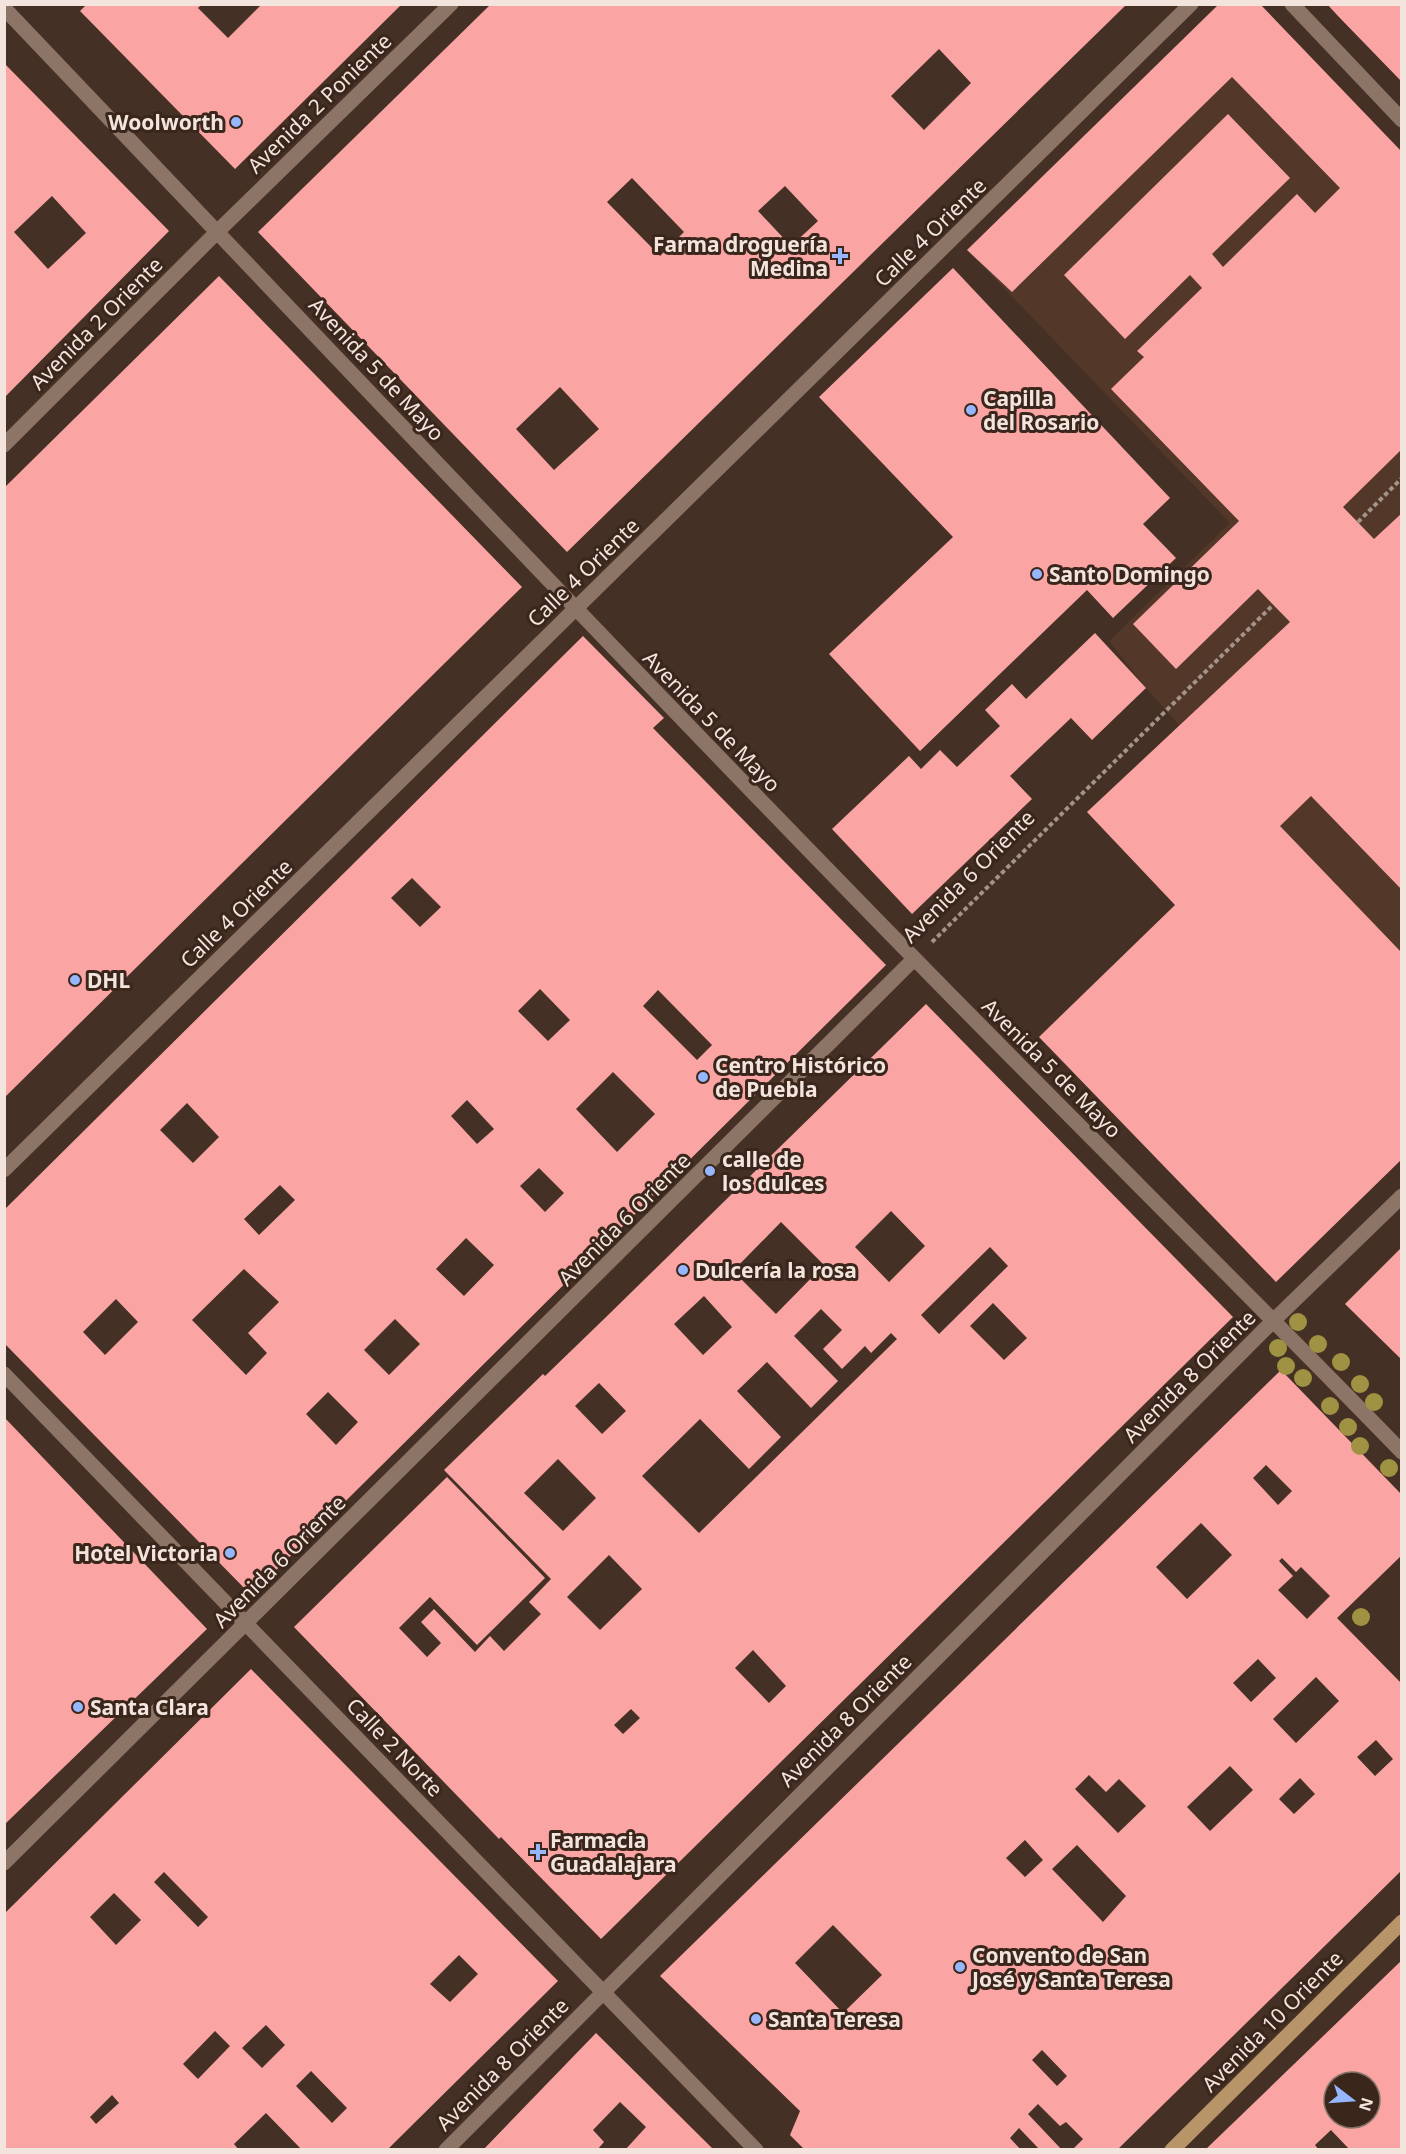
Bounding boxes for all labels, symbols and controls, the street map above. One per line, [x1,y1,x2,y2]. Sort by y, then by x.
street label: Avenida 2 Poniente [241,27,397,179]
place label: Woolworth [108,108,224,136]
marker: Woolworth [229,115,243,129]
street label: Calle 4 Oriente [868,171,992,293]
place label: Farma droguería Medina [653,230,828,282]
marker: Farma droguería Medina [833,249,847,263]
street label: Avenida 2 Oriente [24,251,168,395]
street label: Avenida 5 de Mayo [303,291,451,447]
place label: Capilla del Rosario [983,384,1099,436]
marker: Capilla del Rosario [964,403,978,417]
street label: Calle 4 Oriente [521,511,645,633]
place label: Santo Domingo [1049,560,1210,588]
marker: Santo Domingo [1030,567,1044,581]
street label: Avenida 5 de Mayo [637,644,787,798]
street label: Avenida 6 Oriente [896,804,1040,948]
street label: Calle 4 Oriente [174,852,298,974]
place label: DHL [87,966,130,994]
marker: DHL [68,973,82,987]
street label: Avenida 5 de Mayo [976,992,1128,1144]
place label: Centro Histórico de Puebla [715,1051,886,1103]
marker: Centro Histórico de Puebla [696,1070,710,1084]
place label: calle de los dulces [722,1145,824,1197]
street label: Avenida 6 Oriente [552,1147,696,1291]
marker: calle de los dulces [703,1164,717,1178]
place label: Dulcería la rosa [695,1256,857,1284]
marker: Dulcería la rosa [676,1263,690,1277]
street label: Avenida 8 Oriente [1117,1304,1261,1448]
street label: Avenida 6 Oriente [207,1489,351,1633]
place label: Hotel Victoria [74,1539,218,1567]
marker: Hotel Victoria [223,1546,237,1560]
street label: Avenida 8 Oriente [773,1648,917,1792]
street label: Calle 2 Norte [341,1691,449,1803]
place label: Santa Clara [90,1693,209,1721]
marker: Santa Clara [71,1700,85,1714]
place label: Farmacia Guadalajara [550,1826,677,1878]
marker: Farmacia Guadalajara [531,1845,545,1859]
place label: Convento de San José y Santa Teresa [970,1941,1171,1993]
street label: Avenida 10 Oriente [1195,1944,1349,2098]
marker: Convento de San José y Santa Teresa [953,1960,967,1974]
street label: Avenida 8 Oriente [430,1992,574,2136]
place label: Santa Teresa [768,2005,901,2033]
marker: Santa Teresa [749,2012,763,2026]
north arrow [1322,2070,1382,2130]
text: N [1354,2095,1379,2114]

